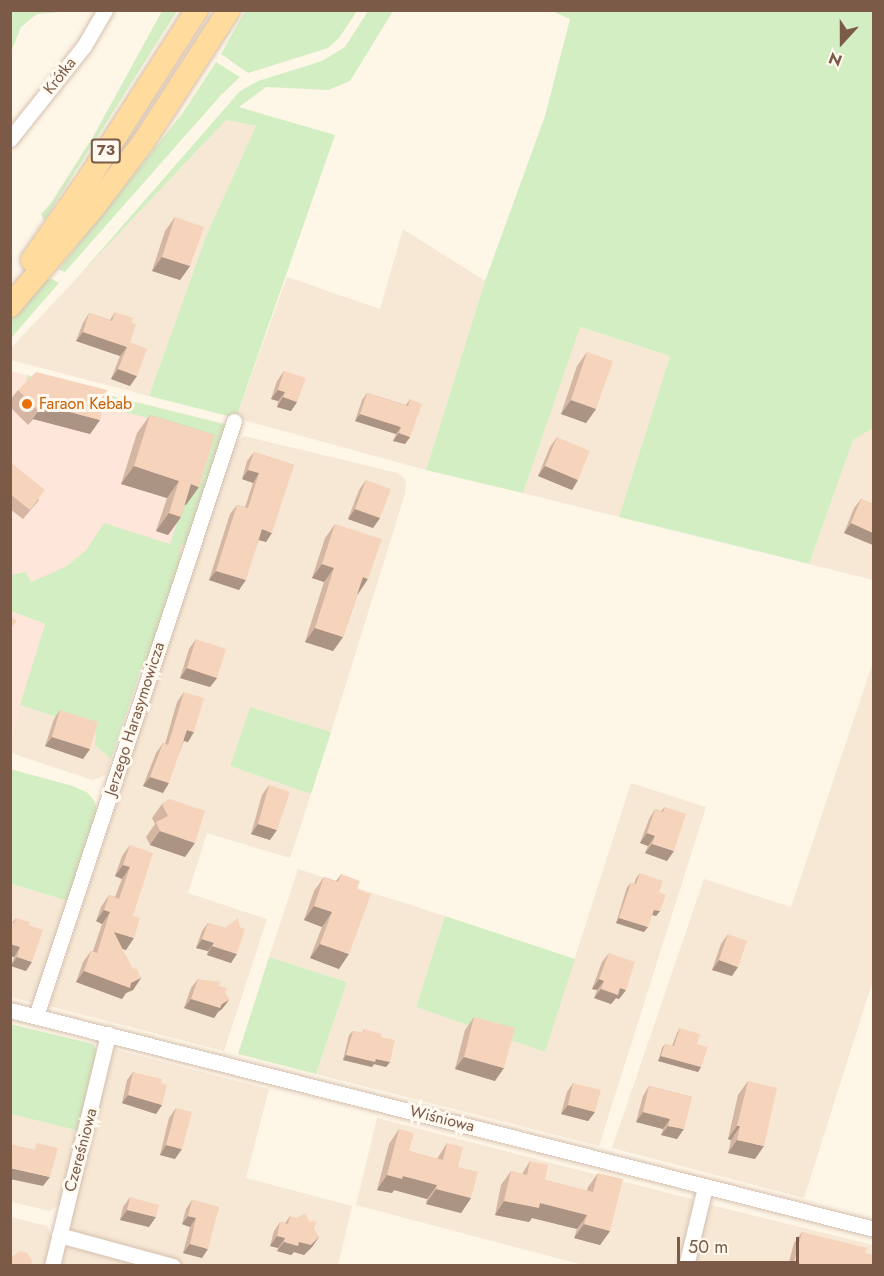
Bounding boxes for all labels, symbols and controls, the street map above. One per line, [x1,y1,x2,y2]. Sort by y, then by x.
north arrow [812,12,872,72]
text: N [825,46,845,72]
street label: Krótka [40,54,80,98]
road number: 73 [90,139,122,163]
place label: Faraon Kebab [39,394,132,414]
marker: Faraon Kebab [20,397,34,411]
street label: Jerzego Harasymowicza [101,640,169,798]
street label: Wiśniowa [408,1102,476,1136]
street label: Czereśniowa [61,1106,101,1194]
scale bar [680,1225,802,1263]
text: 50 m [688,1234,728,1260]

